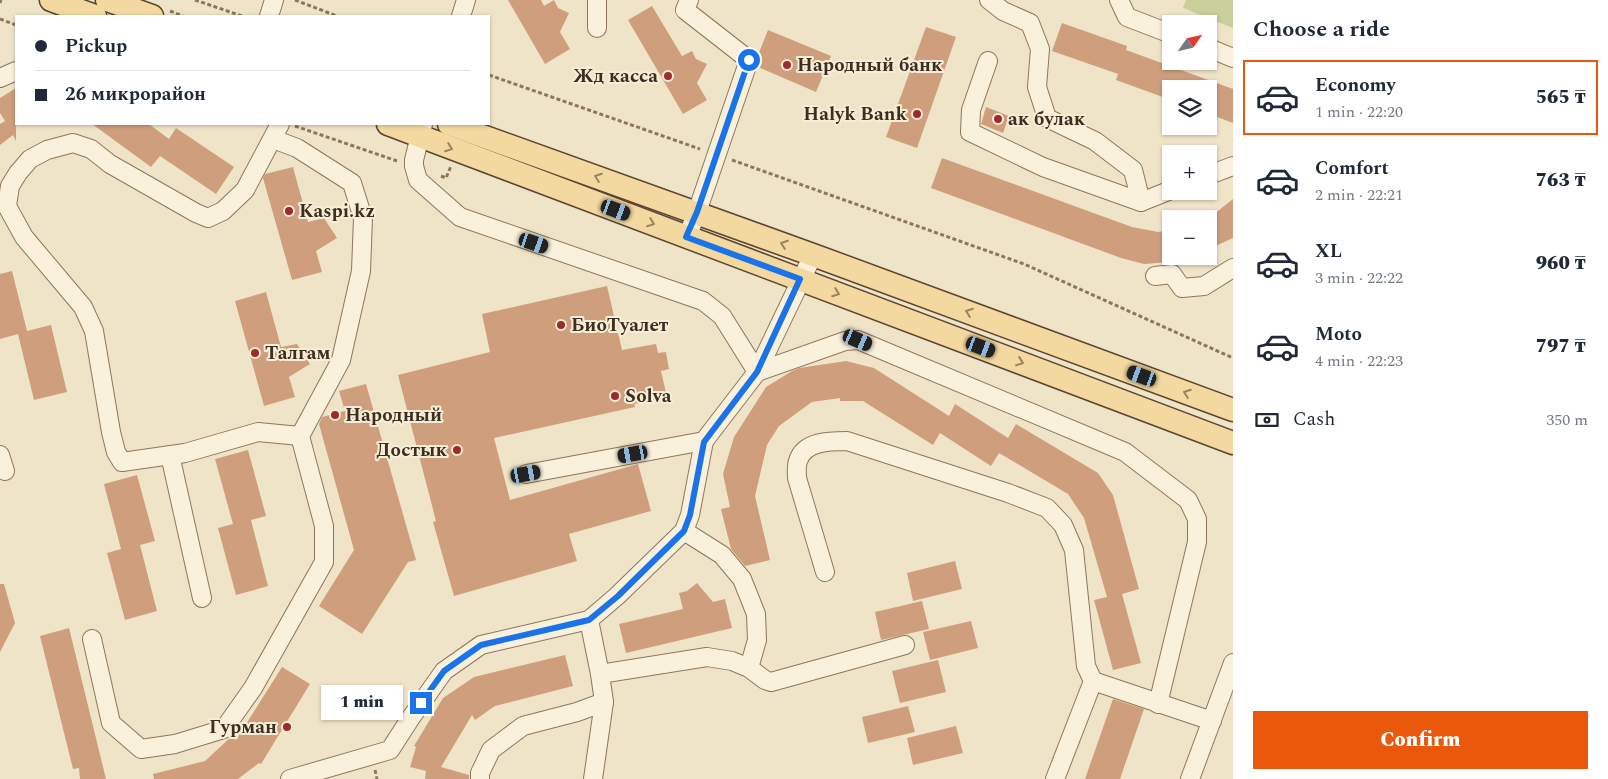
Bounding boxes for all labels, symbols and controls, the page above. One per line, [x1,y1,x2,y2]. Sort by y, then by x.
text: Choose a ride [1253,13,1390,46]
north arrow [1162,15,1218,70]
map controls [1162,15,1217,265]
text: Pickup [65,32,127,61]
route start [738,49,760,71]
place label: Народный банк [797,51,943,80]
marker: Народный банк [781,59,793,71]
place label: Жд касса [573,62,658,91]
marker: Жд касса [662,70,674,82]
text: Economy [1315,71,1396,100]
icon: car [1255,75,1300,120]
text: 26 микрорайон [65,80,206,109]
button: layers [1162,80,1217,135]
text: 565 ₸ [1536,83,1586,112]
place label: Halyk Bank [803,100,908,129]
text: 1 min · 22:20 [1315,100,1403,124]
place label: ак булак [1008,105,1086,134]
marker: Halyk Bank [911,108,923,120]
marker: ак булак [992,113,1004,125]
one-way arrow [445,142,453,152]
button: + [1162,145,1217,200]
text: Comfort [1315,154,1389,183]
icon: car [1255,158,1300,203]
text: 763 ₸ [1536,166,1586,195]
one-way arrow [594,173,603,183]
text: 2 min · 22:21 [1315,183,1403,207]
place label: Kaspi.kz [299,197,375,226]
car [599,198,632,222]
marker: Kaspi.kz [283,205,295,217]
button: − [1162,210,1217,265]
one-way arrow [646,217,655,228]
car [517,231,550,255]
text: XL [1315,237,1342,266]
one-way arrow [780,240,789,250]
icon: car [1255,241,1300,286]
text: 960 ₸ [1536,249,1586,278]
text: 3 min · 22:22 [1315,266,1403,290]
one-way arrow [831,287,839,297]
one-way arrow [966,308,974,318]
place label: БиоТуалет [571,311,669,340]
marker: БиоТуалет [555,319,567,331]
text: Moto [1315,320,1362,349]
icon: car [1255,324,1300,369]
car [841,327,874,353]
text: 797 ₸ [1536,332,1586,361]
car [964,335,997,359]
place label: Талгам [265,339,331,368]
marker: Талгам [249,347,261,359]
text: 4 min · 22:23 [1315,349,1403,373]
one-way arrow [1016,357,1024,367]
car [1125,364,1158,388]
place label: Solva [625,382,672,411]
one-way arrow [1184,389,1192,399]
marker: Solva [609,390,621,402]
place label: Народный [345,401,442,430]
text: Cash [1293,405,1335,434]
icon: cash [1253,406,1281,434]
text: 350 m [1546,408,1588,432]
marker: Народный [329,409,341,421]
place label: Достык [377,436,448,465]
marker: Достык [451,444,463,456]
car [616,444,649,464]
car [509,464,542,484]
callout: 1 min [321,686,404,720]
text: 1 min [340,690,384,714]
route end [410,692,432,714]
button: Confirm [1253,711,1588,769]
place label: Гурман [209,713,277,742]
marker: Гурман [281,721,293,733]

